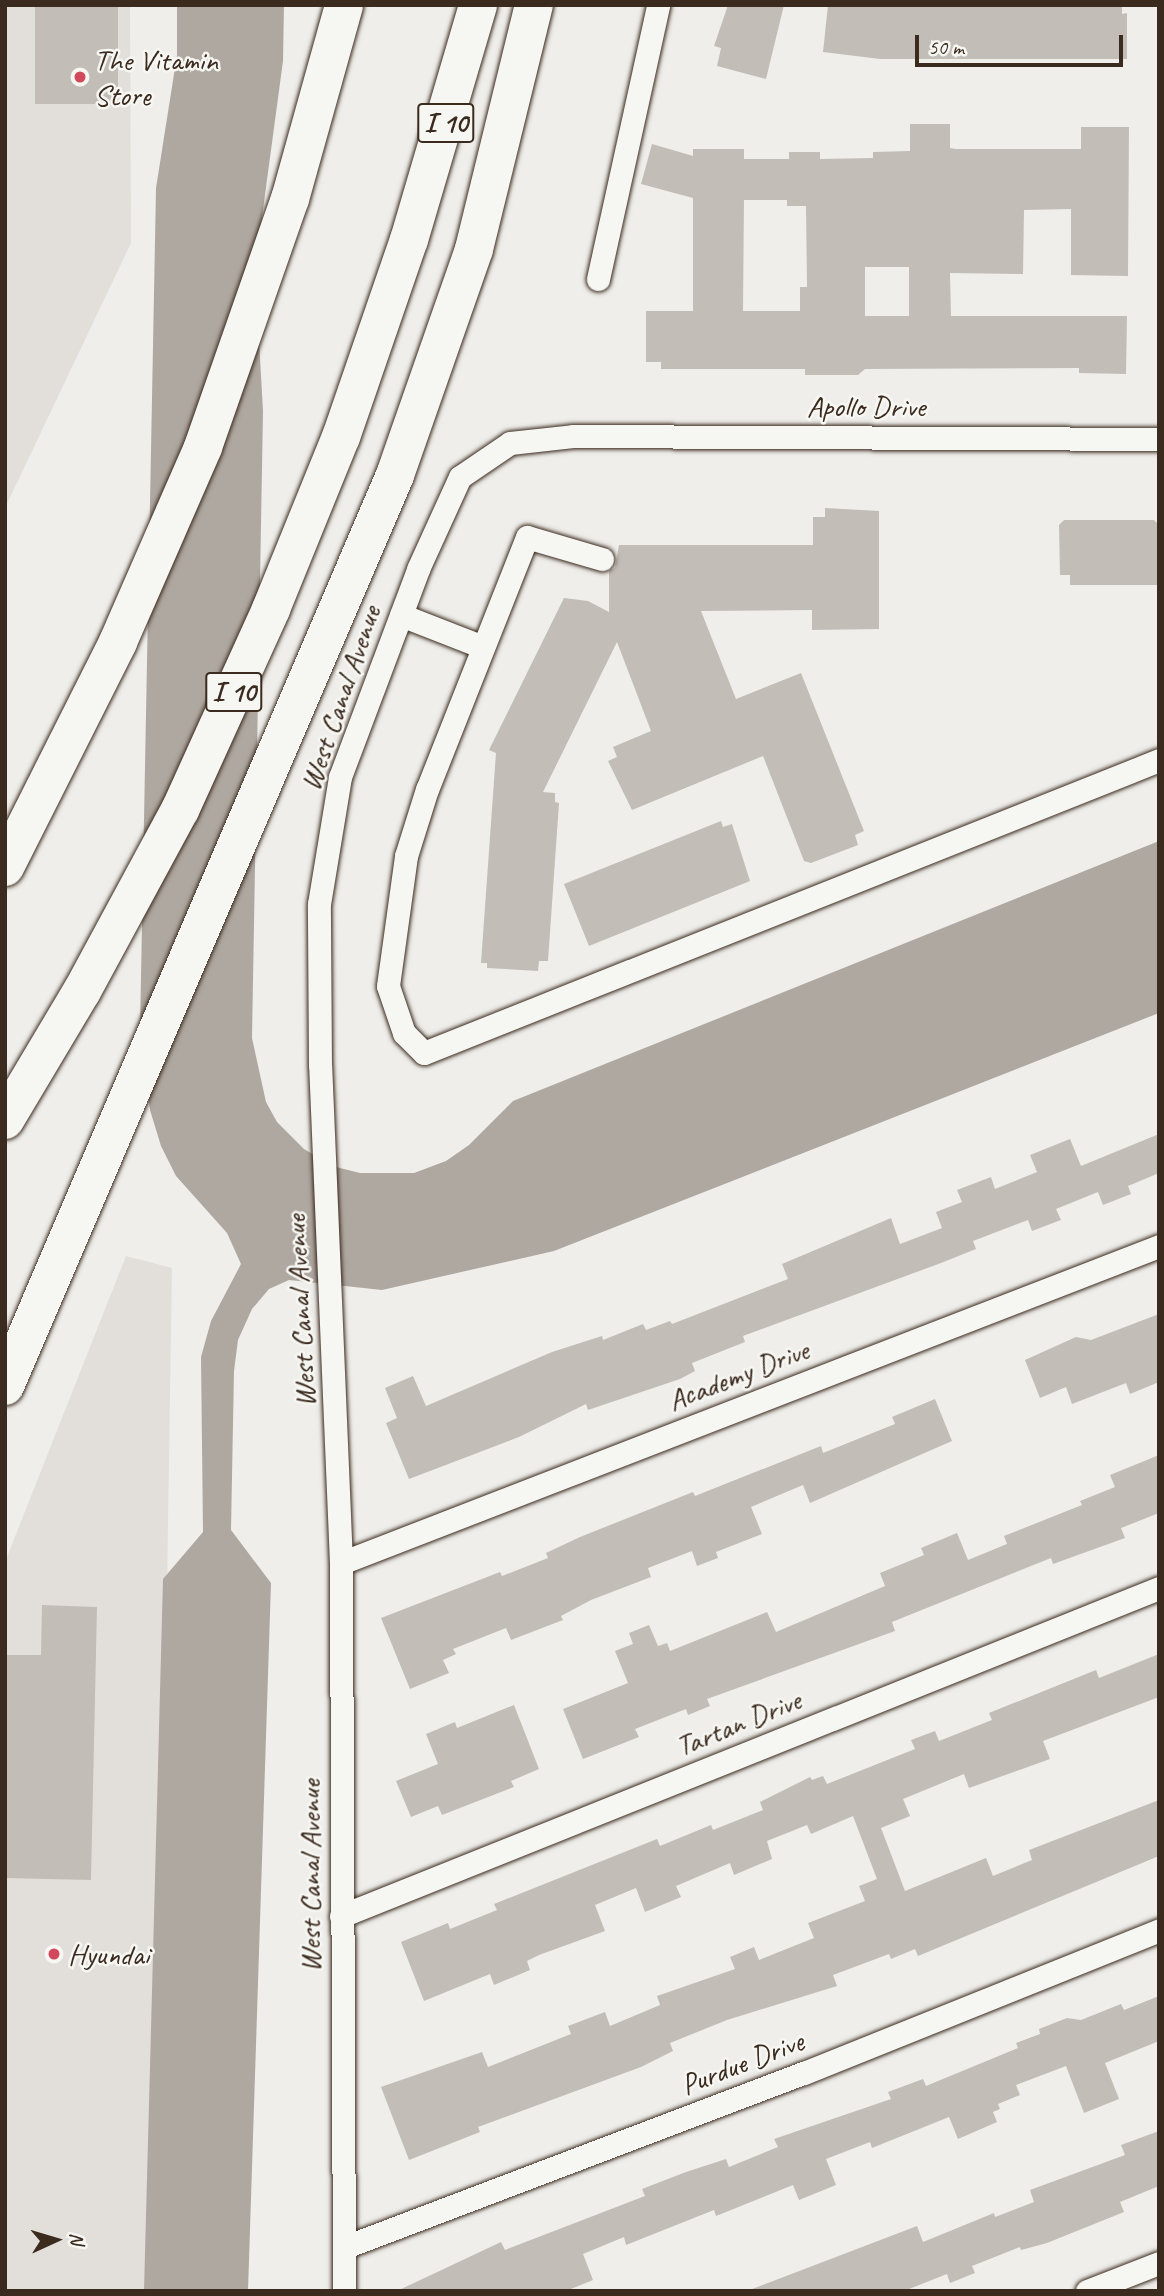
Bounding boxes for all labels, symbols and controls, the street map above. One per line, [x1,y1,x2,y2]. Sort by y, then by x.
scale bar [919,21,1127,65]
text: 50 m [928,34,964,60]
place label: The Vitamin Store [94,42,219,112]
marker: The Vitamin Store [72,69,88,85]
road number: I 10 [416,99,476,148]
street label: Apollo Drive [807,388,925,424]
street label: West Canal Avenue [292,601,388,795]
road number: I 10 [204,668,264,716]
street label: West Canal Avenue [277,1214,323,1408]
street label: Academy Drive [662,1332,814,1418]
street label: Tartan Drive [670,1682,806,1764]
street label: West Canal Avenue [292,1779,328,1973]
place label: Hyundai [68,1936,149,1972]
marker: Hyundai [46,1946,62,1962]
street label: Purdue Drive [675,2023,809,2103]
north arrow [21,2205,91,2275]
text: N [65,2232,89,2245]

